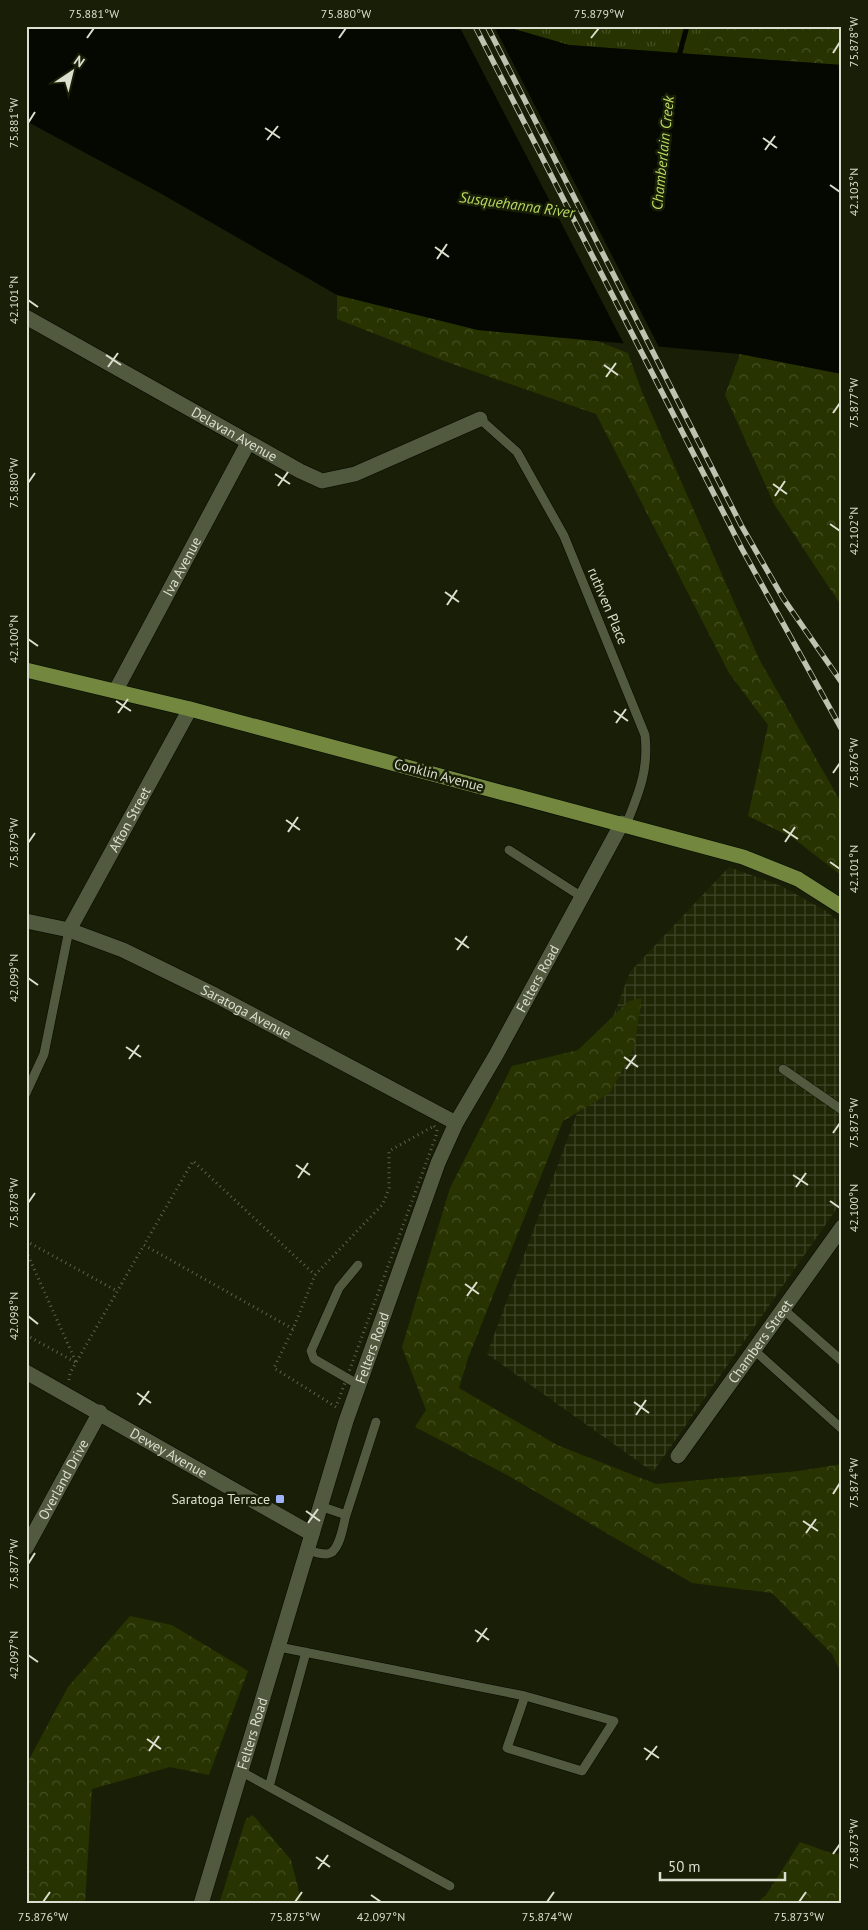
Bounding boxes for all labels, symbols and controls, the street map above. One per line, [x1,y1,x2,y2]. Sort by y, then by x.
text: 75.881°W [69,6,119,21]
text: 75.880°W [321,6,371,21]
text: 75.879°W [574,6,624,21]
text: 75.878°W [846,17,861,67]
north arrow [48,48,98,98]
text: N [71,51,88,71]
water label: Chamberlain Creek [647,94,678,211]
text: 75.881°W [6,98,21,148]
text: 42.103°N [846,168,861,216]
water label: Susquehanna River [458,187,577,222]
text: 42.101°N [6,276,21,324]
text: 75.877°W [846,378,861,428]
street label: Delavan Avenue [188,403,281,465]
text: 75.880°W [6,458,21,508]
text: 42.102°N [846,507,861,555]
street label: Iva Avenue [159,534,205,599]
street label: ruthven Place [584,565,632,647]
text: 42.100°N [6,615,21,663]
text: 75.876°W [846,738,861,788]
street label: Conklin Avenue [392,754,486,796]
street label: Afton Street [104,783,155,855]
text: 75.879°W [6,818,21,868]
text: 42.101°N [846,845,861,893]
street label: Felters Road [512,942,563,1015]
text: 42.099°N [6,954,21,1002]
street label: Saratoga Avenue [198,980,294,1043]
text: 75.875°W [846,1098,861,1148]
text: 75.878°W [6,1178,21,1228]
text: 42.100°N [846,1184,861,1232]
text: 42.098°N [6,1292,21,1340]
street label: Chambers Street [724,1296,796,1387]
street label: Felters Road [351,1310,393,1386]
street label: Dewey Avenue [127,1424,211,1482]
street label: Overland Drive [34,1436,93,1523]
text: 75.874°W [846,1458,861,1508]
place label: Saratoga Terrace [171,1490,270,1508]
marker: Saratoga Terrace [274,1493,286,1505]
text: 75.877°W [6,1539,21,1589]
text: 42.097°N [6,1631,21,1679]
street label: Felters Road [233,1695,271,1772]
text: 75.873°W [846,1819,861,1869]
scale bar [660,1850,786,1882]
text: 50 m [668,1857,701,1876]
text: 75.876°W [18,1909,68,1924]
text: 75.875°W [270,1909,320,1924]
text: 42.097°N [357,1909,405,1924]
text: 75.874°W [522,1909,572,1924]
text: 75.873°W [774,1909,824,1924]

